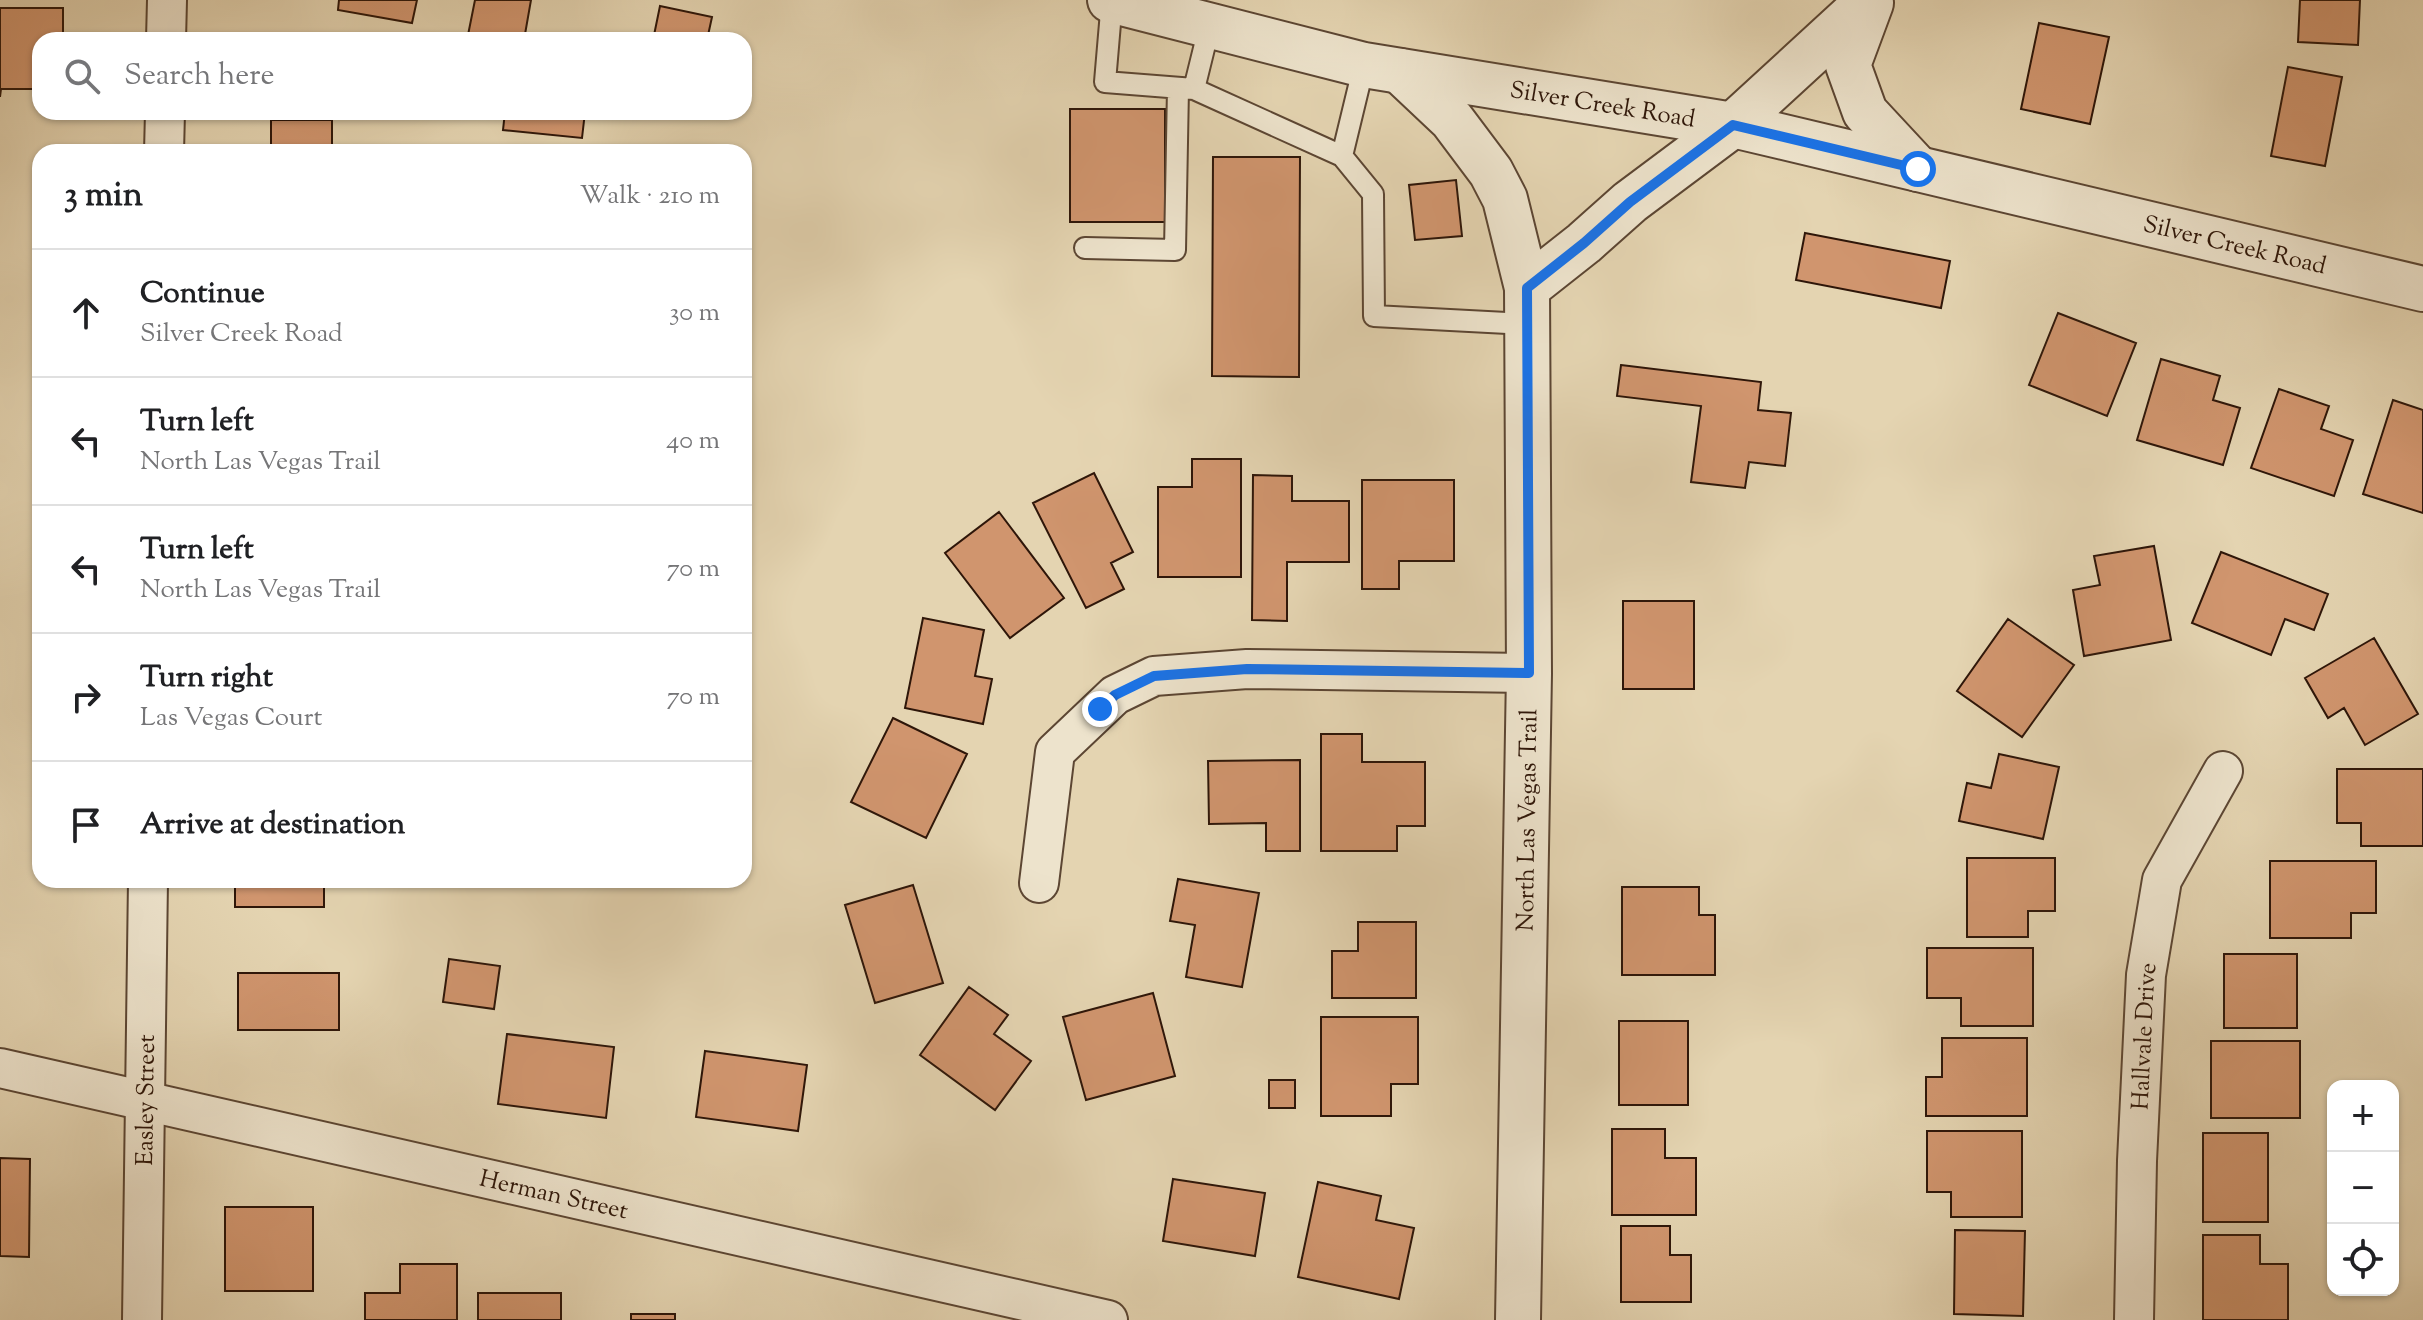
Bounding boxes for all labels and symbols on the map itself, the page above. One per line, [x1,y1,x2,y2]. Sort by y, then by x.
street label: Silver Creek Road [1507,74,1698,138]
route start [1900,151,1936,187]
street label: Silver Creek Road [2139,208,2330,285]
route end [1082,691,1118,727]
street label: North Las Vegas Trail [1510,708,1547,932]
street label: Hallvale Drive [2124,960,2167,1111]
street label: Easley Street [129,1034,165,1166]
street label: Herman Street [476,1163,631,1229]

